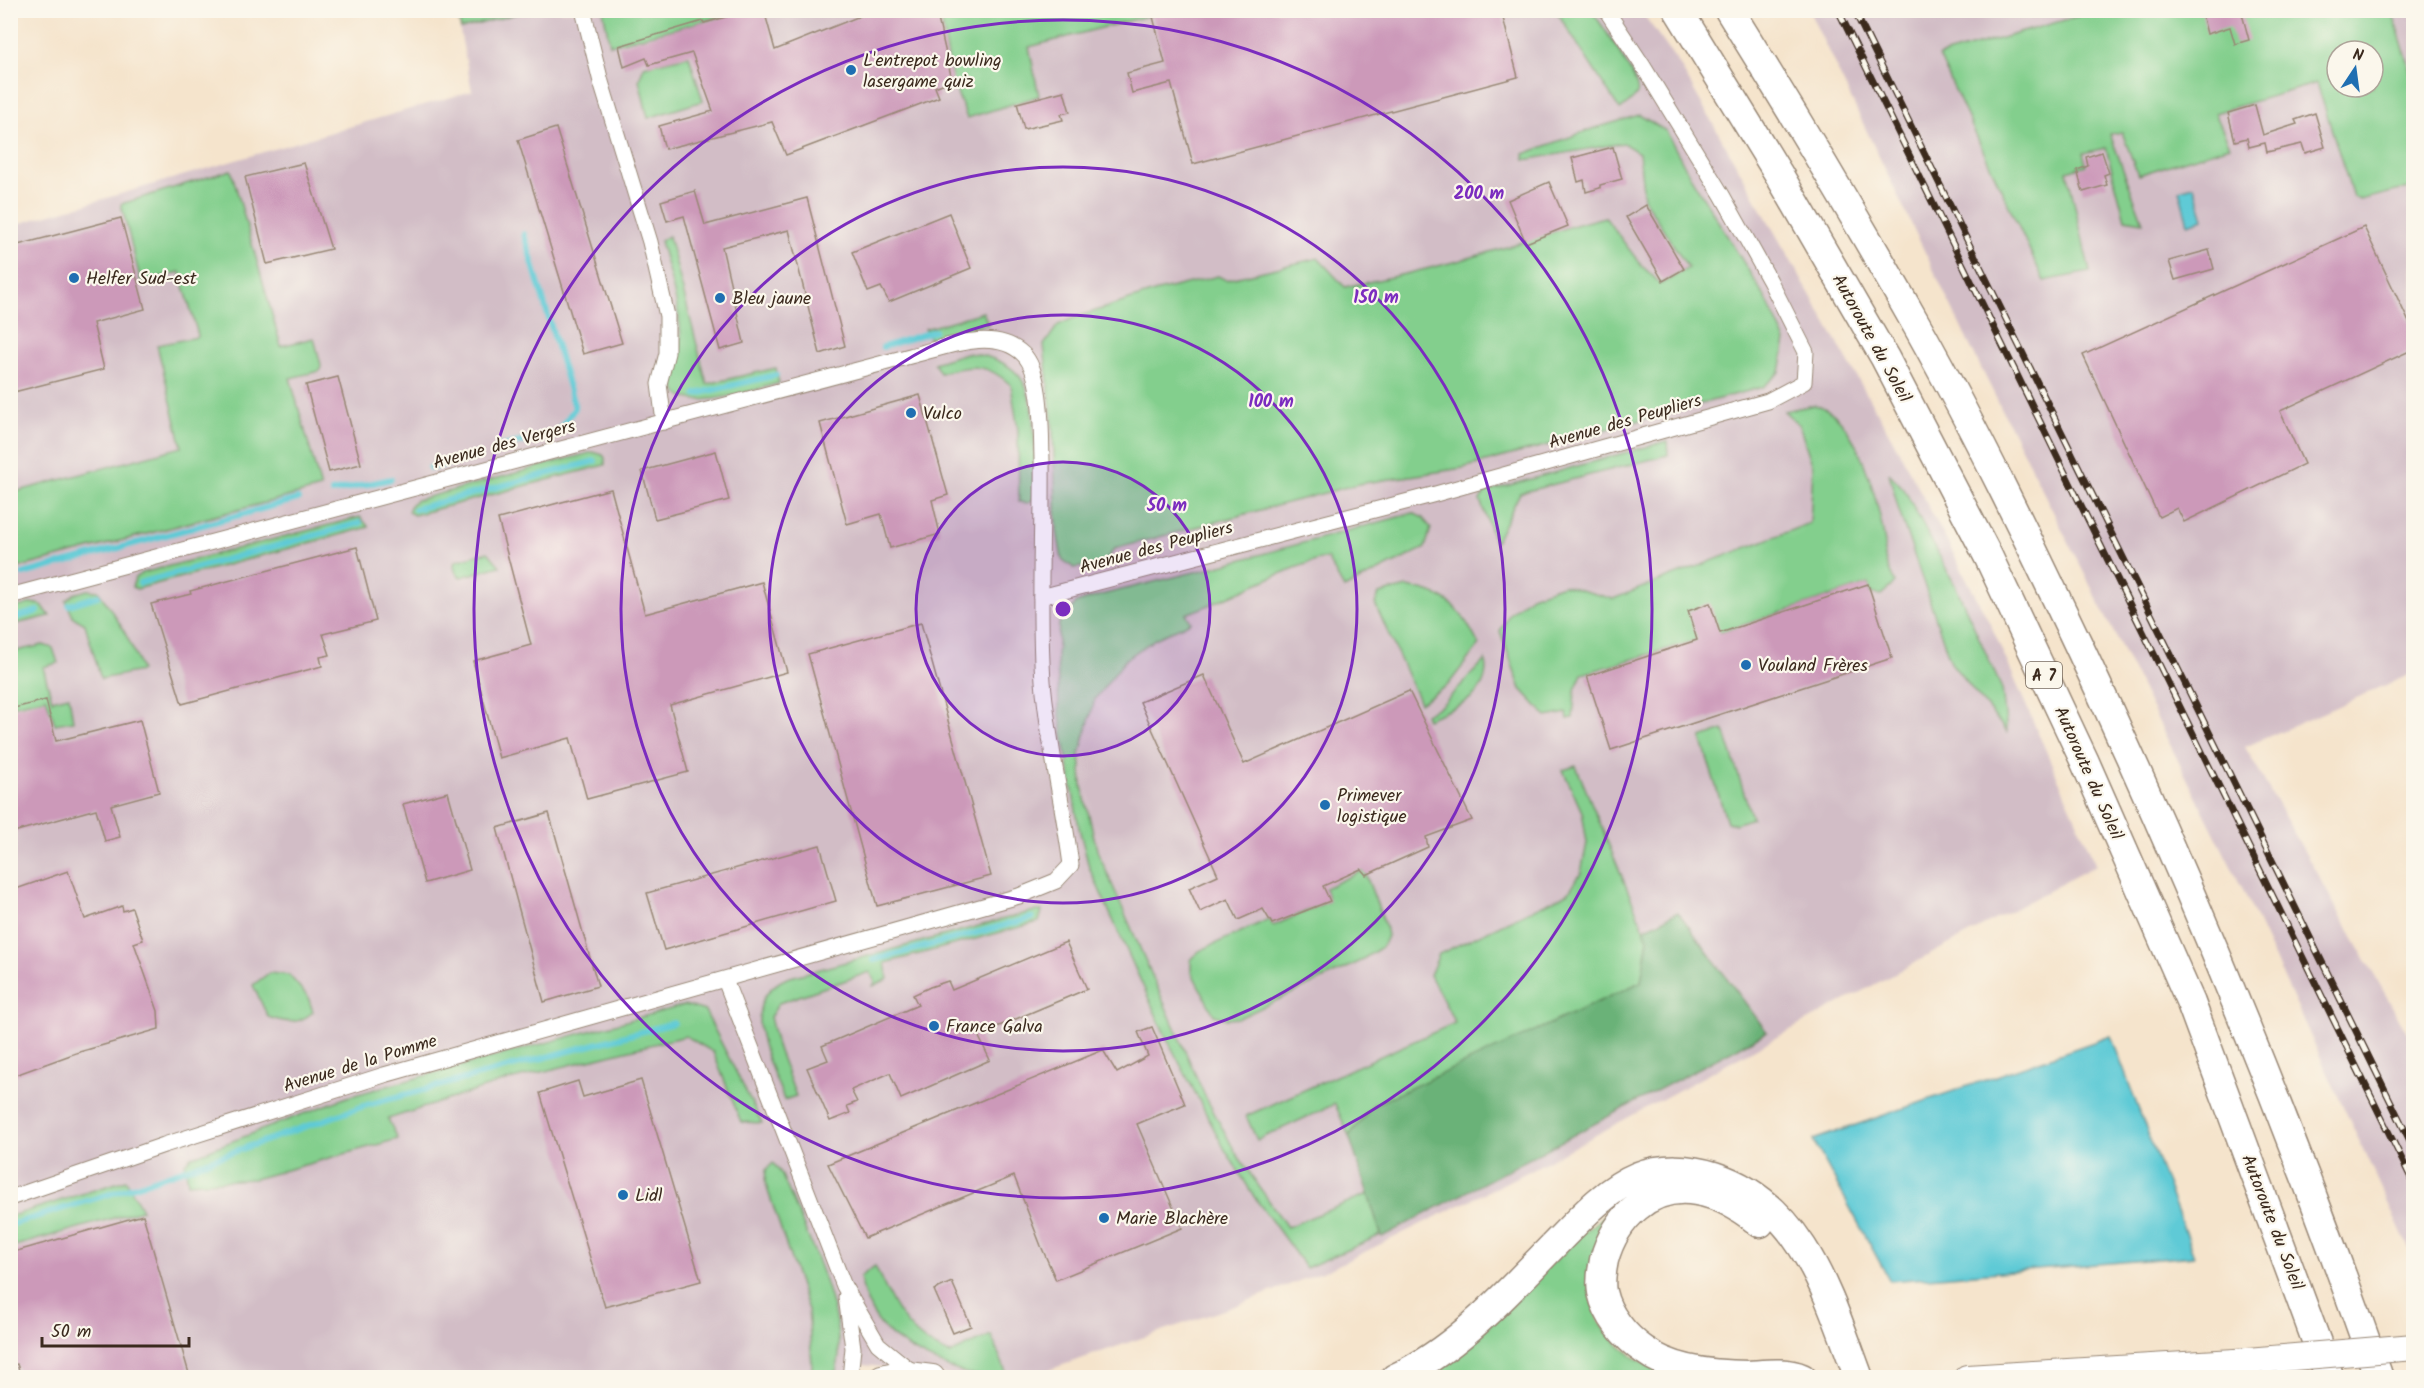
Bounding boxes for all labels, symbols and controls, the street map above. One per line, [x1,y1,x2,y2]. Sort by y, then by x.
north arrow [2325,39,2385,99]
text: N [2350,43,2366,69]
place label: L'entrepot bowling lasergame quiz [863,47,1002,97]
marker: L'entrepot bowling lasergame quiz [844,63,858,77]
text: 200 m [1454,180,1505,209]
place label: Helfer Sud-est [86,265,198,294]
street label: Autoroute du Soleil [1823,269,1918,409]
marker: Helfer Sud-est [67,271,81,285]
text: 150 m [1353,284,1399,313]
place label: Bleu jaune [732,285,811,314]
marker: Bleu jaune [713,291,727,305]
street label: Avenue des Peupliers [1546,387,1706,458]
text: 100 m [1248,388,1294,417]
place label: Vulco [923,400,962,429]
marker: Vulco [904,406,918,420]
street label: Avenue des Vergers [430,412,579,478]
text: 50 m [1146,492,1187,521]
street label: Avenue des Peupliers [1076,514,1237,583]
centre of rings [1053,599,1073,619]
place label: Vouland Frères [1758,652,1868,681]
marker: Vouland Frères [1739,658,1753,672]
road number: A 7 [2026,662,2062,688]
street label: Autoroute du Soleil [2045,702,2130,846]
place label: Primever logistique [1337,782,1407,832]
marker: Primever logistique [1318,798,1332,812]
place label: France Galva [946,1013,1043,1042]
marker: France Galva [927,1019,941,1033]
street label: Avenue de la Pomme [280,1027,441,1102]
street label: Autoroute du Soleil [2232,1150,2311,1295]
place label: Lidl [635,1182,663,1211]
marker: Lidl [616,1188,630,1202]
place label: Marie Blachère [1116,1205,1228,1234]
marker: Marie Blachère [1097,1211,1111,1225]
scale bar [42,1310,189,1348]
text: 50 m [51,1318,91,1347]

